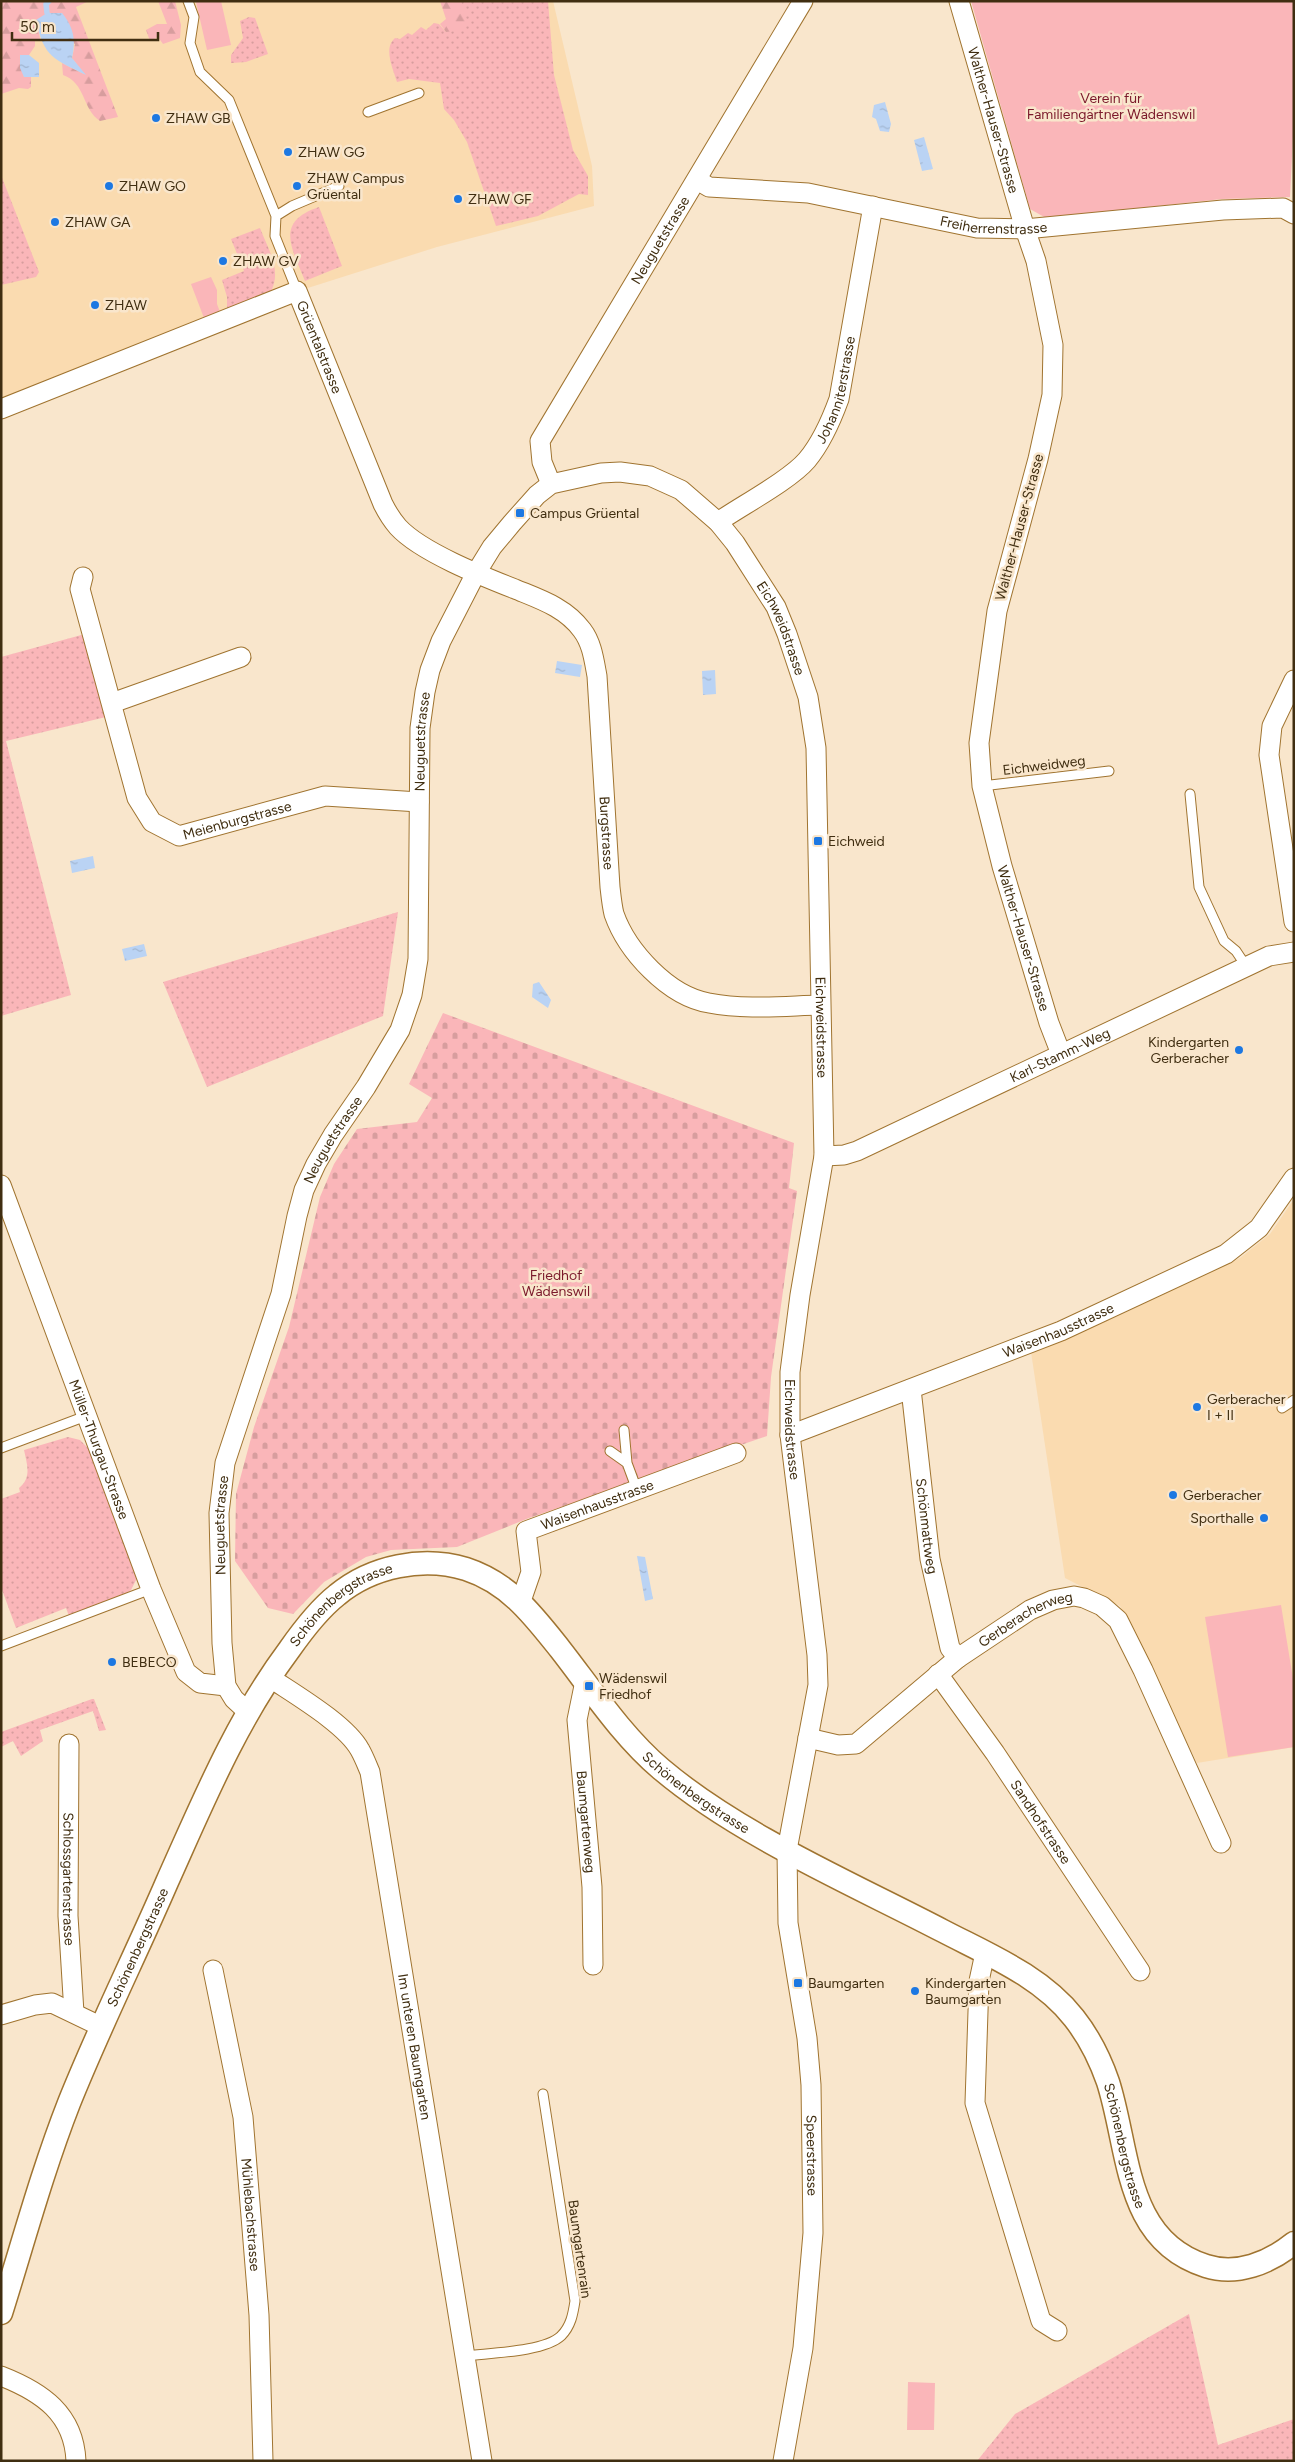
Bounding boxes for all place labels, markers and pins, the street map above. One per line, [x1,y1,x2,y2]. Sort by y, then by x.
place label: ZHAW GB [166,110,231,127]
marker: ZHAW GB [150,112,162,124]
place label: ZHAW GG [298,144,365,161]
marker: ZHAW GG [282,146,294,158]
place label: ZHAW Campus Grüental [307,170,404,203]
place label: ZHAW GO [119,178,186,195]
marker: ZHAW GO [103,180,115,192]
marker: ZHAW Campus Grüental [291,180,303,192]
place label: ZHAW GF [468,191,532,208]
marker: ZHAW GF [452,193,464,205]
place label: ZHAW GA [65,214,131,231]
marker: ZHAW GA [49,216,61,228]
place label: ZHAW GV [233,253,299,270]
marker: ZHAW GV [217,255,229,267]
place label: ZHAW [105,297,147,314]
marker: ZHAW [89,299,101,311]
place label: Campus Grüental [530,505,639,522]
marker: Campus Grüental [514,507,526,519]
place label: Eichweid [828,833,885,850]
marker: Eichweid [812,835,824,847]
place label: Kindergarten Gerberacher [1148,1034,1229,1067]
marker: Kindergarten Gerberacher [1233,1044,1245,1056]
place label: Gerberacher I + II [1207,1391,1286,1424]
marker: Gerberacher I + II [1191,1401,1203,1413]
place label: Gerberacher [1183,1487,1262,1504]
marker: Gerberacher [1167,1489,1179,1501]
place label: Sporthalle [1190,1510,1254,1527]
marker: Sporthalle [1258,1512,1270,1524]
place label: BEBECO [122,1654,177,1671]
marker: BEBECO [106,1656,118,1668]
place label: Wädenswil Friedhof [599,1670,667,1703]
marker: Wädenswil Friedhof [583,1680,595,1692]
place label: Baumgarten [808,1975,884,1992]
place label: Kindergarten Baumgarten [925,1975,1006,2008]
marker: Baumgarten [792,1977,804,1989]
marker: Kindergarten Baumgarten [909,1985,921,1997]

